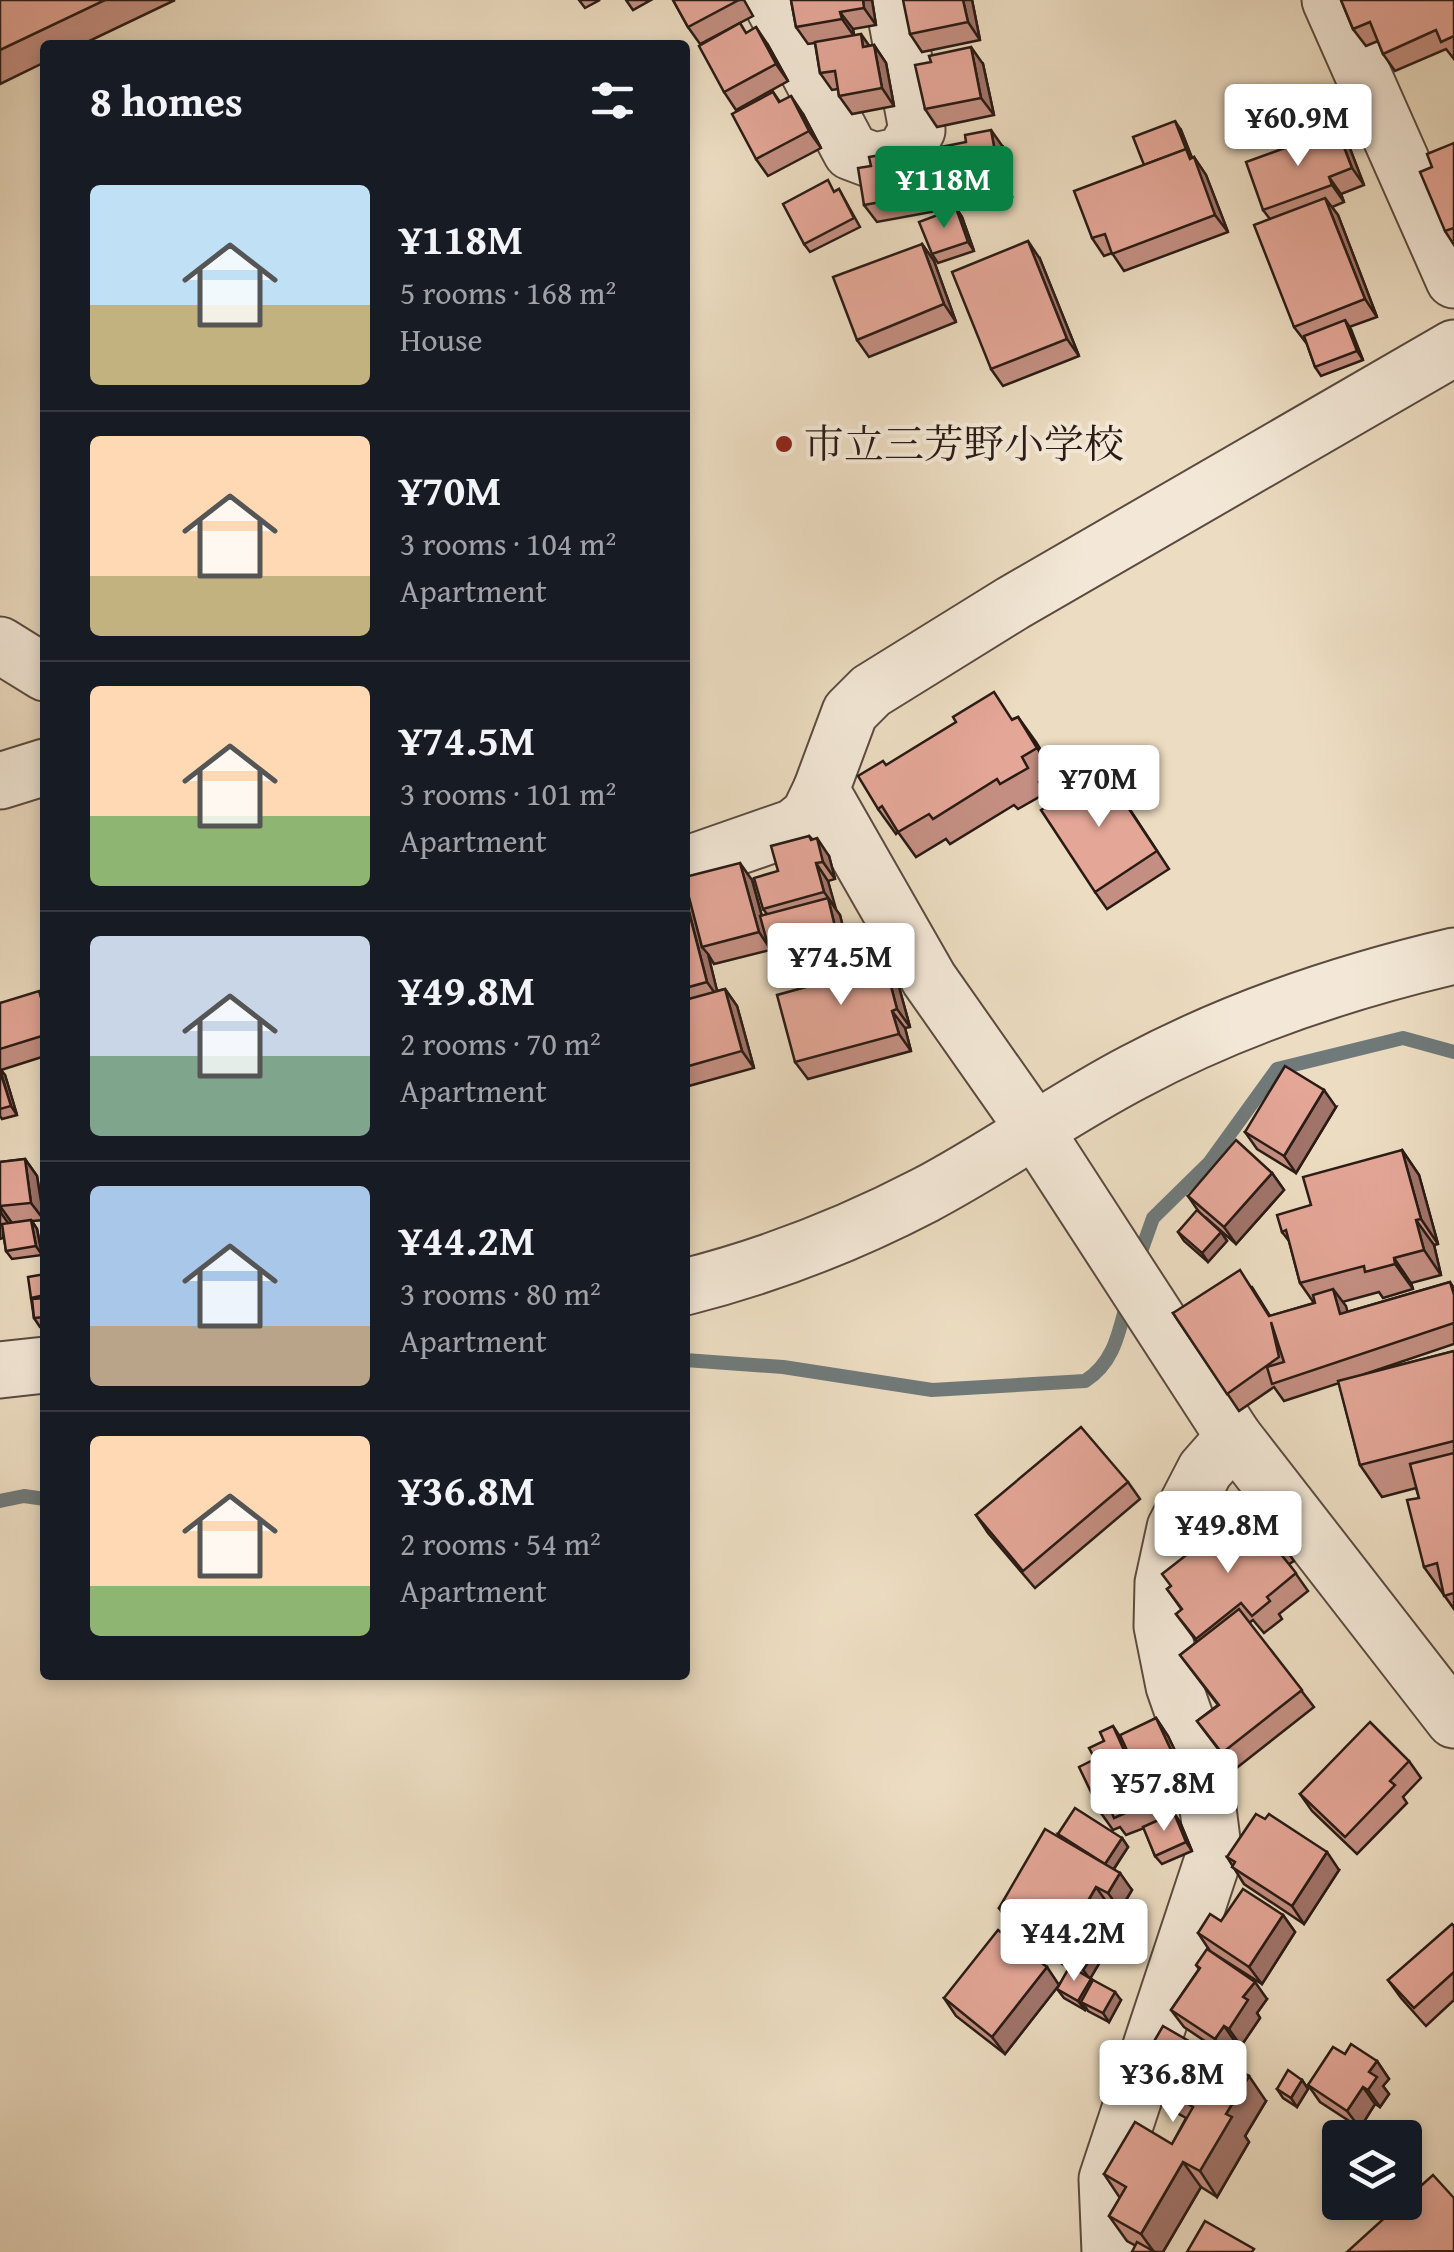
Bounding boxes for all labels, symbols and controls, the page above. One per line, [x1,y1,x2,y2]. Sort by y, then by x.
text: 8 homes [90,70,243,131]
icon: filters [585,73,640,128]
pin: ¥60.9M [1217,84,1379,169]
text: ¥60.9M [1247,93,1349,140]
pin: ¥118M [874,146,1014,231]
text: ¥118M [897,155,991,202]
text: ¥118M [400,208,523,269]
icon: home [170,225,290,345]
text: 5 rooms · 168 m² [400,269,616,316]
text: House [400,316,483,363]
place label: 市立三芳野小学校 [804,414,1124,473]
marker: 市立三芳野小学校 [773,433,795,455]
text: ¥70M [400,459,501,520]
icon: home [170,476,290,596]
text: 3 rooms · 104 m² [400,520,616,567]
text: Apartment [400,567,547,614]
text: ¥74.5M [400,709,535,770]
icon: home [170,726,290,846]
pin: ¥70M [1040,745,1158,830]
text: ¥70M [1060,754,1138,801]
text: 3 rooms · 101 m² [400,770,616,817]
text: Apartment [400,817,547,864]
pin: ¥74.5M [760,923,922,1008]
text: ¥74.5M [790,932,892,979]
text: ¥49.8M [400,959,535,1020]
icon: home [170,976,290,1096]
text: 2 rooms · 70 m² [400,1020,601,1067]
text: Apartment [400,1067,547,1114]
text: ¥44.2M [400,1209,535,1270]
icon: home [170,1226,290,1346]
text: 3 rooms · 80 m² [400,1270,601,1317]
text: Apartment [400,1317,547,1364]
text: ¥36.8M [400,1459,535,1520]
icon: home [170,1476,290,1596]
pin: ¥49.8M [1147,1491,1309,1576]
text: ¥49.8M [1177,1500,1279,1547]
text: 2 rooms · 54 m² [400,1520,601,1567]
text: Apartment [400,1567,547,1614]
pin: ¥57.8M [1083,1749,1245,1834]
text: ¥57.8M [1113,1758,1215,1805]
pin: ¥44.2M [993,1899,1155,1984]
text: ¥44.2M [1023,1908,1125,1955]
pin: ¥36.8M [1092,2040,1254,2125]
text: ¥36.8M [1122,2049,1224,2096]
map controls [1322,2120,1422,2220]
button: layers [1322,2120,1422,2220]

